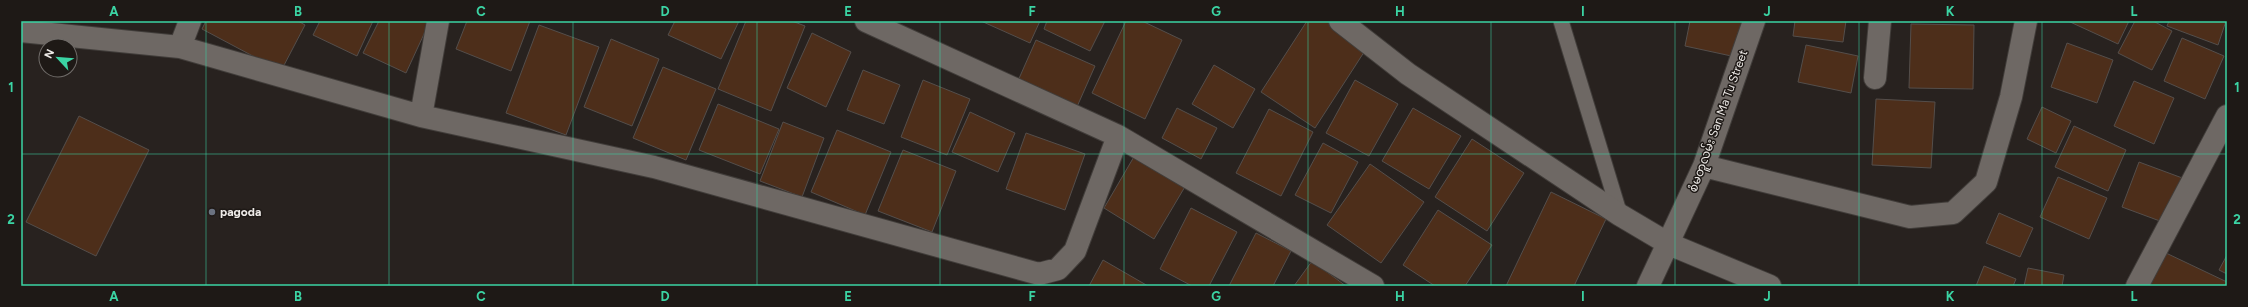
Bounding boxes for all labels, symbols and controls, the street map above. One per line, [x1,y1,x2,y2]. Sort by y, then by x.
text: A [109,4,119,19]
text: B [294,4,302,19]
text: C [476,4,486,19]
text: D [660,4,670,19]
text: E [844,4,852,19]
text: F [1028,4,1036,19]
text: G [1211,4,1221,19]
text: H [1395,4,1405,19]
text: I [1581,4,1585,19]
text: J [1763,4,1771,19]
text: K [1946,4,1955,19]
text: L [2131,4,2138,19]
north arrow [38,38,78,78]
text: N [42,47,57,61]
street label: စံမတူလမ်း San Ma Tu Street [1684,47,1753,195]
text: 1 [8,80,14,95]
text: 1 [2234,80,2240,95]
place label: pagoda [220,205,261,219]
marker: pagoda [207,207,217,217]
text: 2 [7,212,15,227]
text: 2 [2233,212,2241,227]
text: A [109,289,119,304]
text: B [294,289,302,304]
text: C [476,289,486,304]
text: D [660,289,670,304]
text: E [844,289,852,304]
text: F [1028,289,1036,304]
text: G [1211,289,1221,304]
text: H [1395,289,1405,304]
text: I [1581,289,1585,304]
text: J [1763,289,1771,304]
text: K [1946,289,1955,304]
text: L [2131,289,2138,304]

